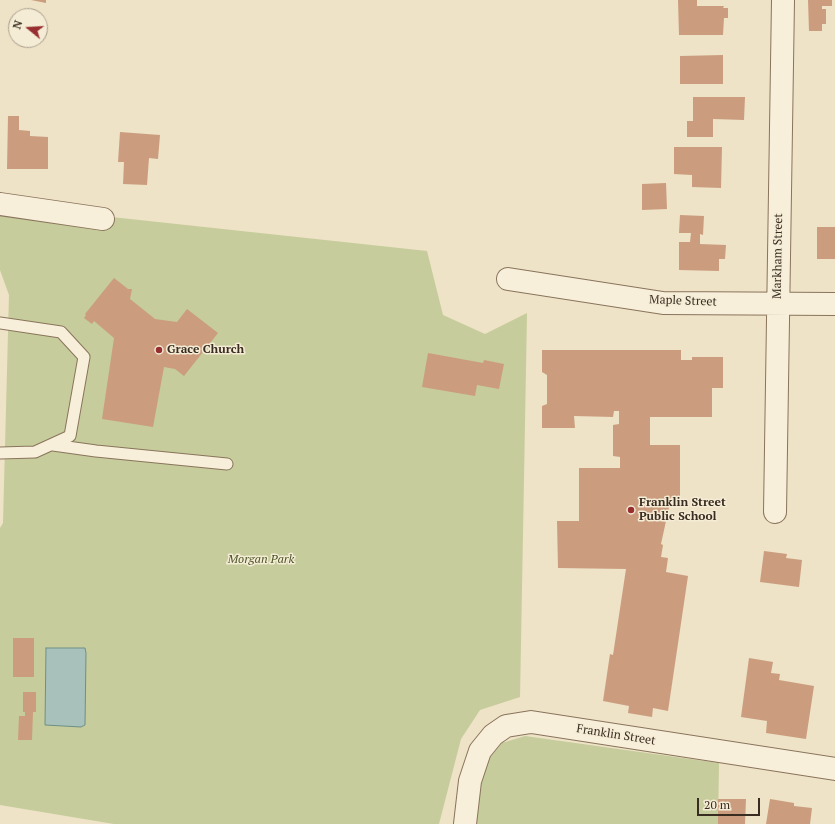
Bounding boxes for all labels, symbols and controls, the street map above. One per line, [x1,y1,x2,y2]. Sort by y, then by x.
north arrow [8,8,48,48]
text: N [10,18,25,31]
street label: Markham Street [770,213,786,299]
street label: Maple Street [649,293,717,309]
place label: Grace Church [167,343,244,357]
marker: Grace Church [154,345,164,355]
place label: Franklin Street Public School [639,496,726,524]
marker: Franklin Street Public School [626,505,636,515]
park label: Morgan Park [228,553,294,567]
street label: Franklin Street [575,722,657,748]
scale bar [699,790,762,816]
text: 20 m [704,797,730,812]

